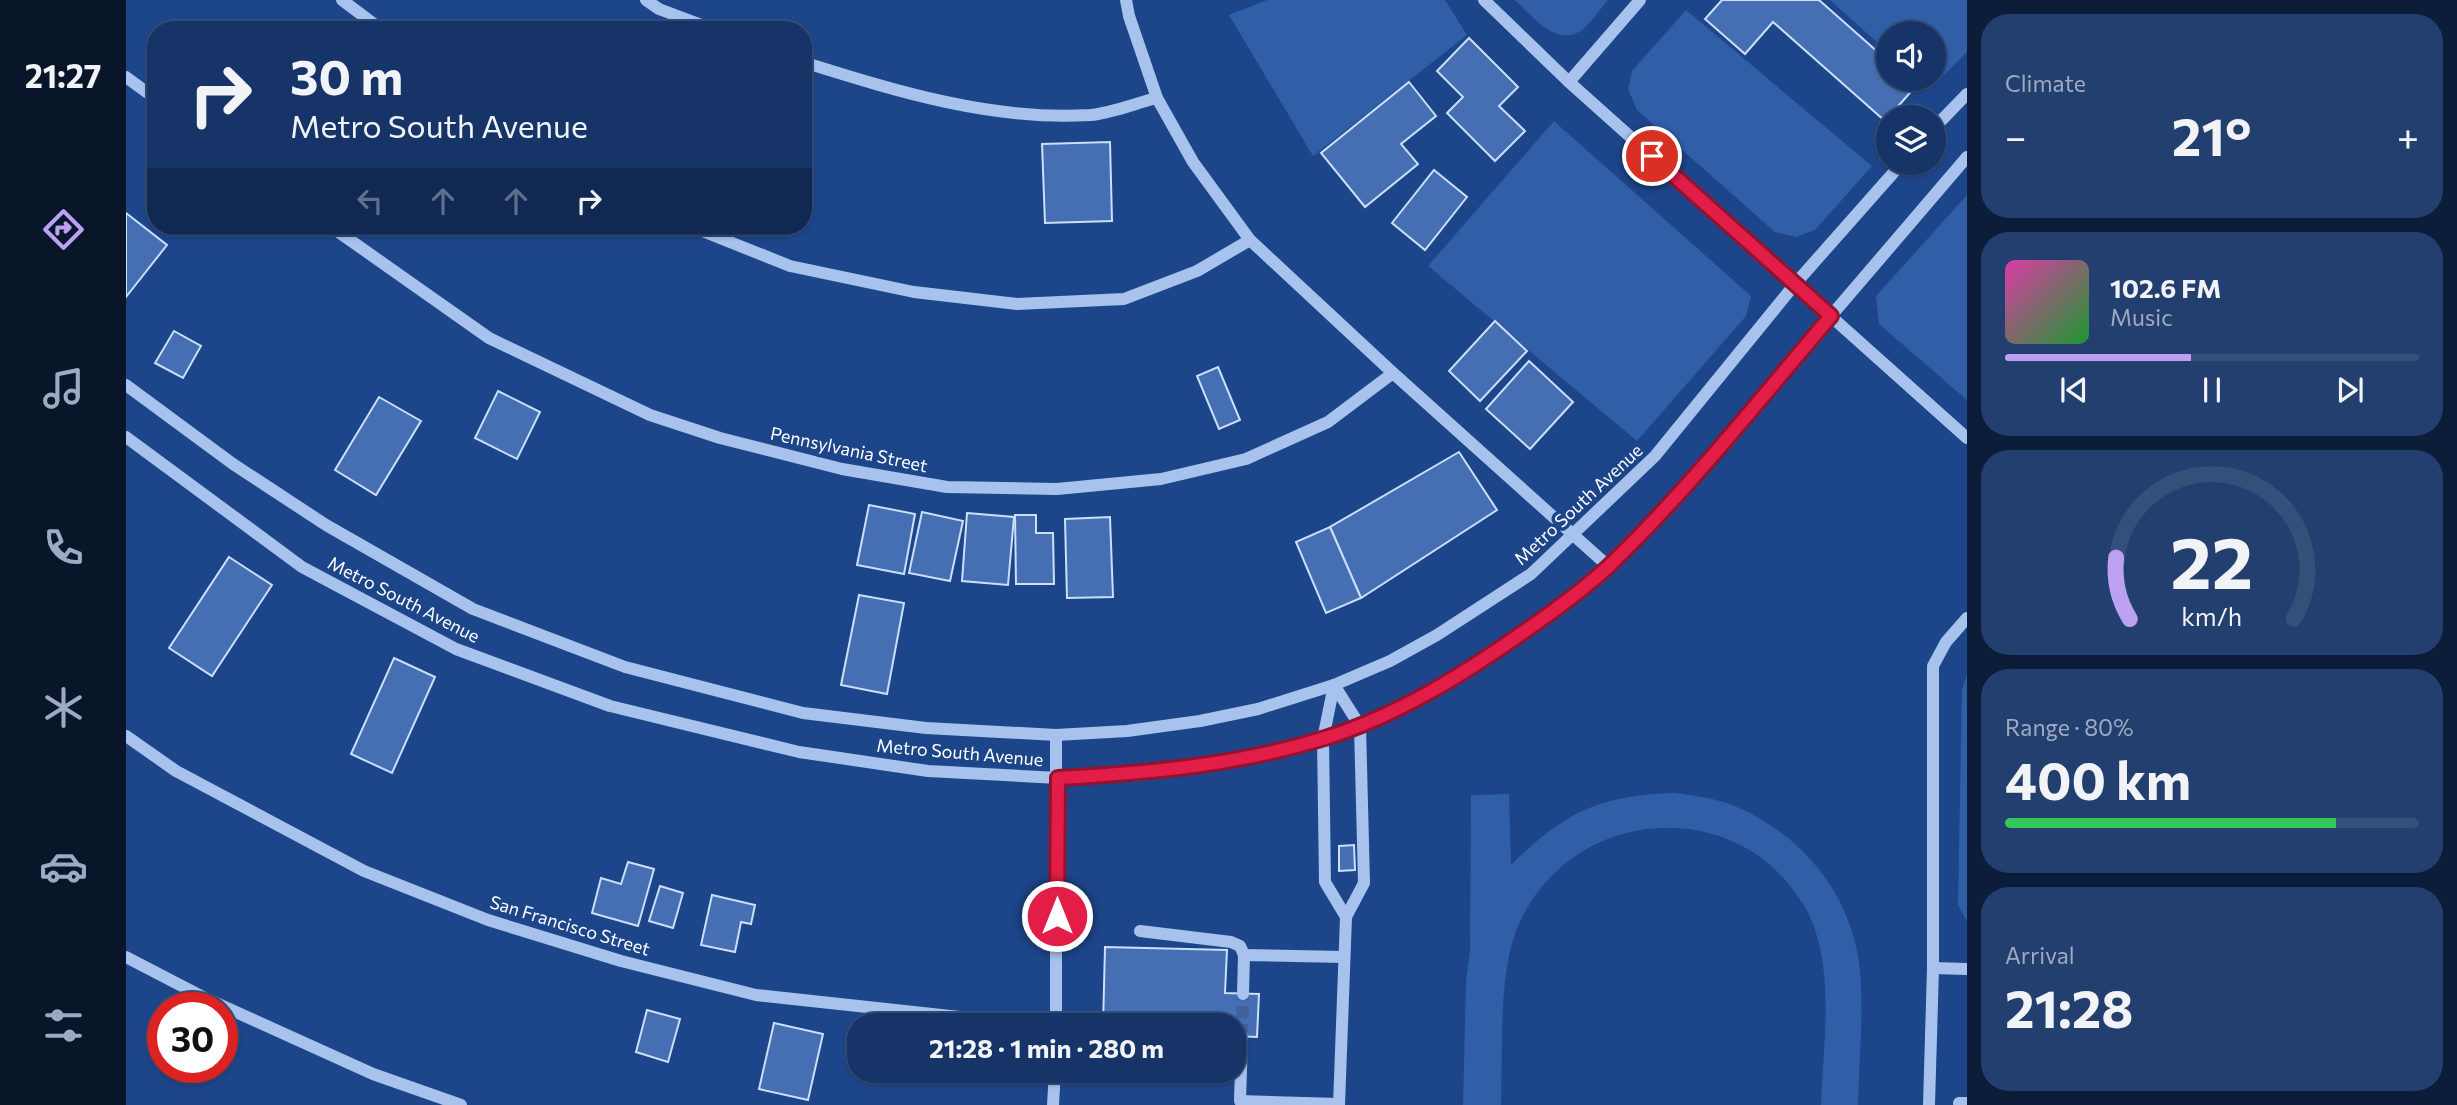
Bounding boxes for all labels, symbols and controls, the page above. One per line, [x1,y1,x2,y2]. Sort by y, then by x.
map controls [1876,21,1946,175]
button: sound [1876,21,1946,91]
text: 30 m [290,45,403,105]
icon: right [175,49,266,140]
text: 21:27 [25,55,101,95]
text: Climate [2005,69,2086,97]
text: 21° [2172,103,2251,167]
text: Metro South Avenue [290,105,588,145]
button: layers [1876,105,1946,175]
text: − [2005,112,2027,159]
text: + [2397,112,2419,159]
pin [1622,126,1682,186]
icon: arrive [1633,137,1671,175]
icon: left [351,182,389,220]
icon: ahead [424,182,462,220]
icon: ahead [497,182,535,220]
icon: right [570,182,608,220]
icon: directions [39,205,88,254]
text: 102.6 FM [2110,272,2221,303]
text: Music [2110,303,2173,331]
icon: music [39,364,88,413]
icon: previous [2055,371,2093,409]
icon: pause [2193,371,2231,409]
icon: next [2331,371,2369,409]
street label: Pennsylvania Street [768,422,930,476]
street label: Metro South Avenue [1509,439,1647,569]
text: 22 [2171,515,2253,604]
icon: phone [39,523,88,572]
street label: Metro South Avenue [324,551,484,647]
text: km/h [2182,600,2242,630]
icon: climate [39,683,88,732]
text: Range · 80% [2005,713,2133,741]
street label: Metro South Avenue [876,734,1044,770]
text: 400 km [2005,747,2191,811]
icon: car [39,842,88,891]
position arrow [1020,879,1094,953]
street label: San Francisco Street [487,890,653,960]
text: Arrival [2005,941,2075,969]
text: 21:28 [2005,975,2133,1039]
speed limit sign: 30 [147,992,238,1083]
icon: filters [39,1001,88,1050]
text: 21:28 · 1 min · 280 m [929,1032,1164,1063]

